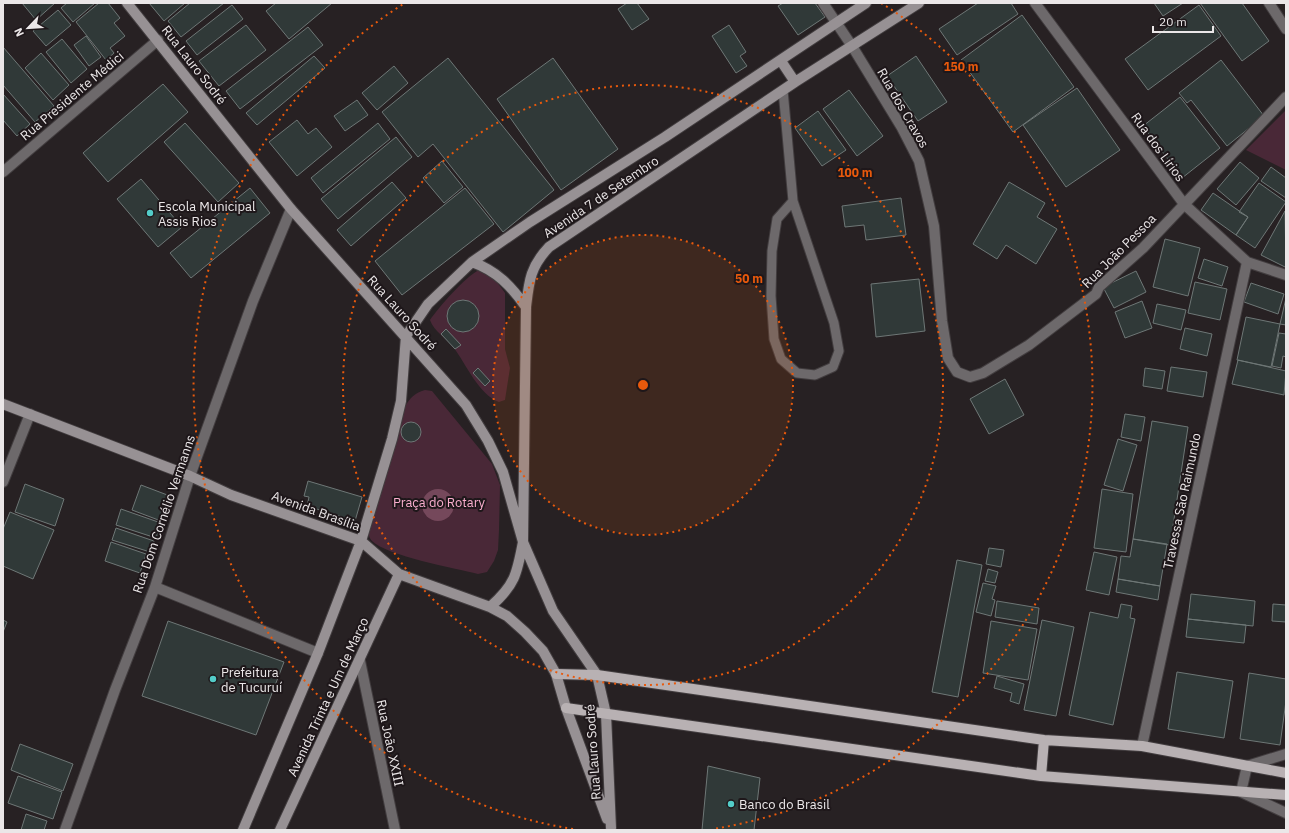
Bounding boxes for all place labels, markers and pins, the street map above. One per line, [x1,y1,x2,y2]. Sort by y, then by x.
place label: Escola Municipal Assis Rios [158,198,256,230]
marker: Escola Municipal Assis Rios [145,208,155,218]
centre of rings [636,378,650,392]
place label: Prefeitura de Tucuruí [221,664,283,696]
marker: Prefeitura de Tucuruí [208,674,218,684]
place label: Banco do Brasil [739,796,830,813]
marker: Banco do Brasil [726,799,736,809]

